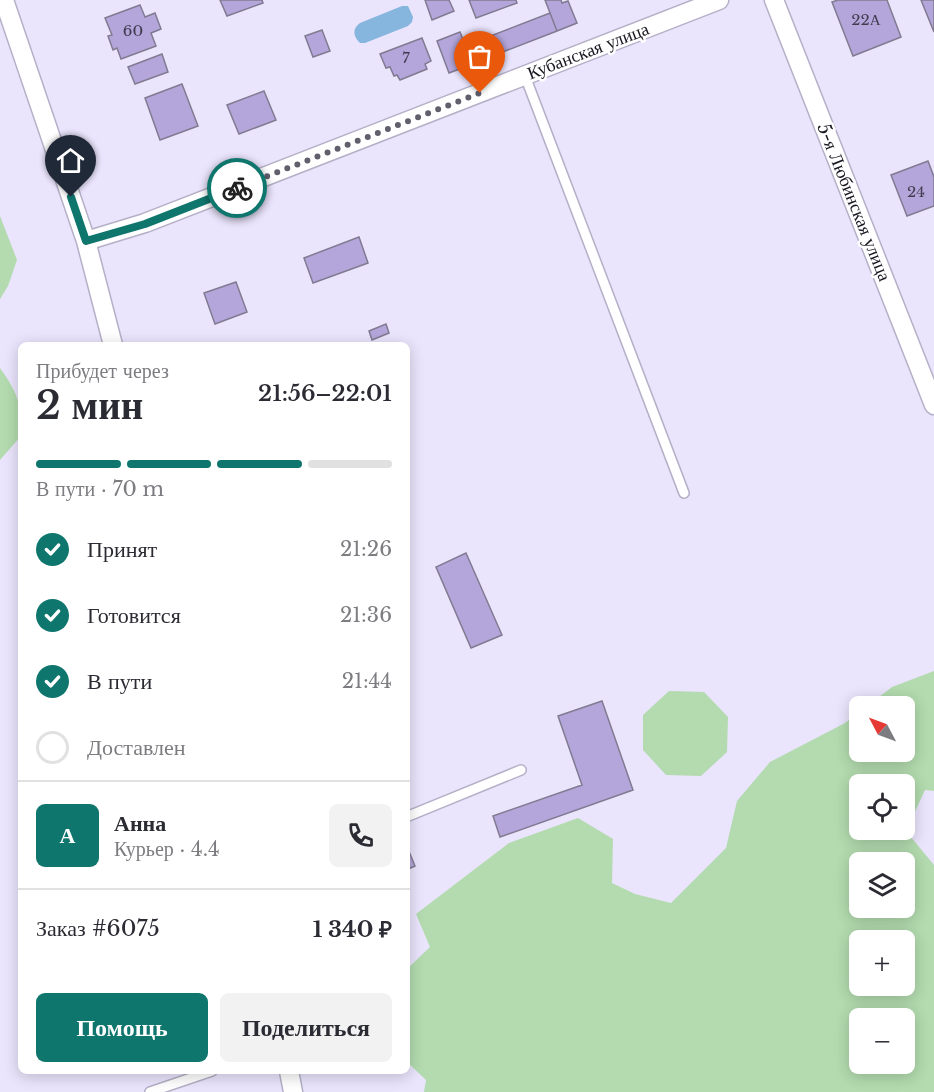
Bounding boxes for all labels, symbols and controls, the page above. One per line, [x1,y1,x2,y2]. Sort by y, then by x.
house number: 22А [851,10,881,29]
street label: Кубанская улица [524,18,652,84]
house number: 60 [123,21,143,40]
pin [454,31,505,93]
icon: bag [463,40,496,73]
house number: 7 [402,48,410,67]
street label: 5-я Любинская улица [812,120,896,284]
pin [45,135,96,197]
icon: home [54,144,87,177]
courier [207,158,267,218]
icon: bike [221,172,254,205]
house number: 24 [907,182,925,201]
text: Прибудет через [36,359,169,383]
text: 21:56–22:01 [258,380,392,407]
text: 2 мин [36,381,143,430]
text: В пути · 70 m [36,477,164,501]
icon: check [36,533,69,566]
text: Принят [87,536,157,563]
text: 21:26 [340,537,392,561]
icon: check [36,599,69,632]
text: Готовится [87,602,181,629]
text: 21:36 [340,603,392,627]
icon: check [36,665,69,698]
text: В пути [87,668,152,695]
text: 21:44 [342,669,392,693]
north arrow [849,696,915,762]
map controls [849,696,915,1074]
text: Доставлен [87,734,186,761]
button: locate [849,774,915,840]
button: phone [329,804,392,867]
text: Анна [114,810,166,837]
text: А [60,822,75,849]
text: Курьер · 4.4 [114,837,220,861]
button: layers [849,852,915,918]
text: Заказ #6075 [36,915,160,942]
text: 1 340 ₽ [313,916,392,943]
button: + [849,930,915,996]
button: Помощь [36,993,208,1062]
button: Поделиться [220,993,392,1062]
button: − [849,1008,915,1074]

